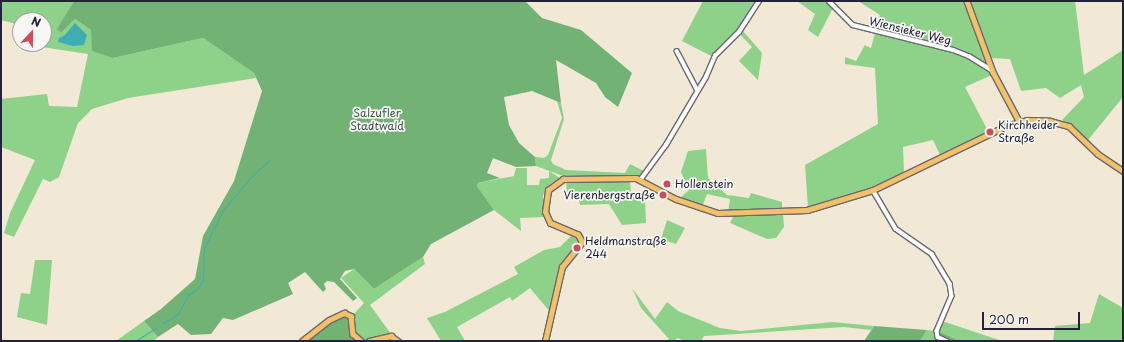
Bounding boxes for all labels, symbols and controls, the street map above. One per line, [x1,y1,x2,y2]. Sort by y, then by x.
north arrow [12,12,52,52]
text: N [29,12,44,31]
street label: Wiensieker Weg [867,14,953,48]
park label: Salzufler Stadtwald [350,107,404,133]
place label: Kirchheider Straße [998,119,1058,145]
marker: Kirchheider Straße [985,127,995,137]
place label: Hollenstein [675,177,734,191]
marker: Hollenstein [662,179,672,189]
place label: Vierenbergstraße [563,188,655,202]
marker: Vierenbergstraße [658,190,668,200]
place label: Heldmanstraße 244 [585,235,666,261]
marker: Heldmanstraße 244 [572,243,582,253]
scale bar [984,304,1082,330]
text: 200 m [989,310,1029,328]

